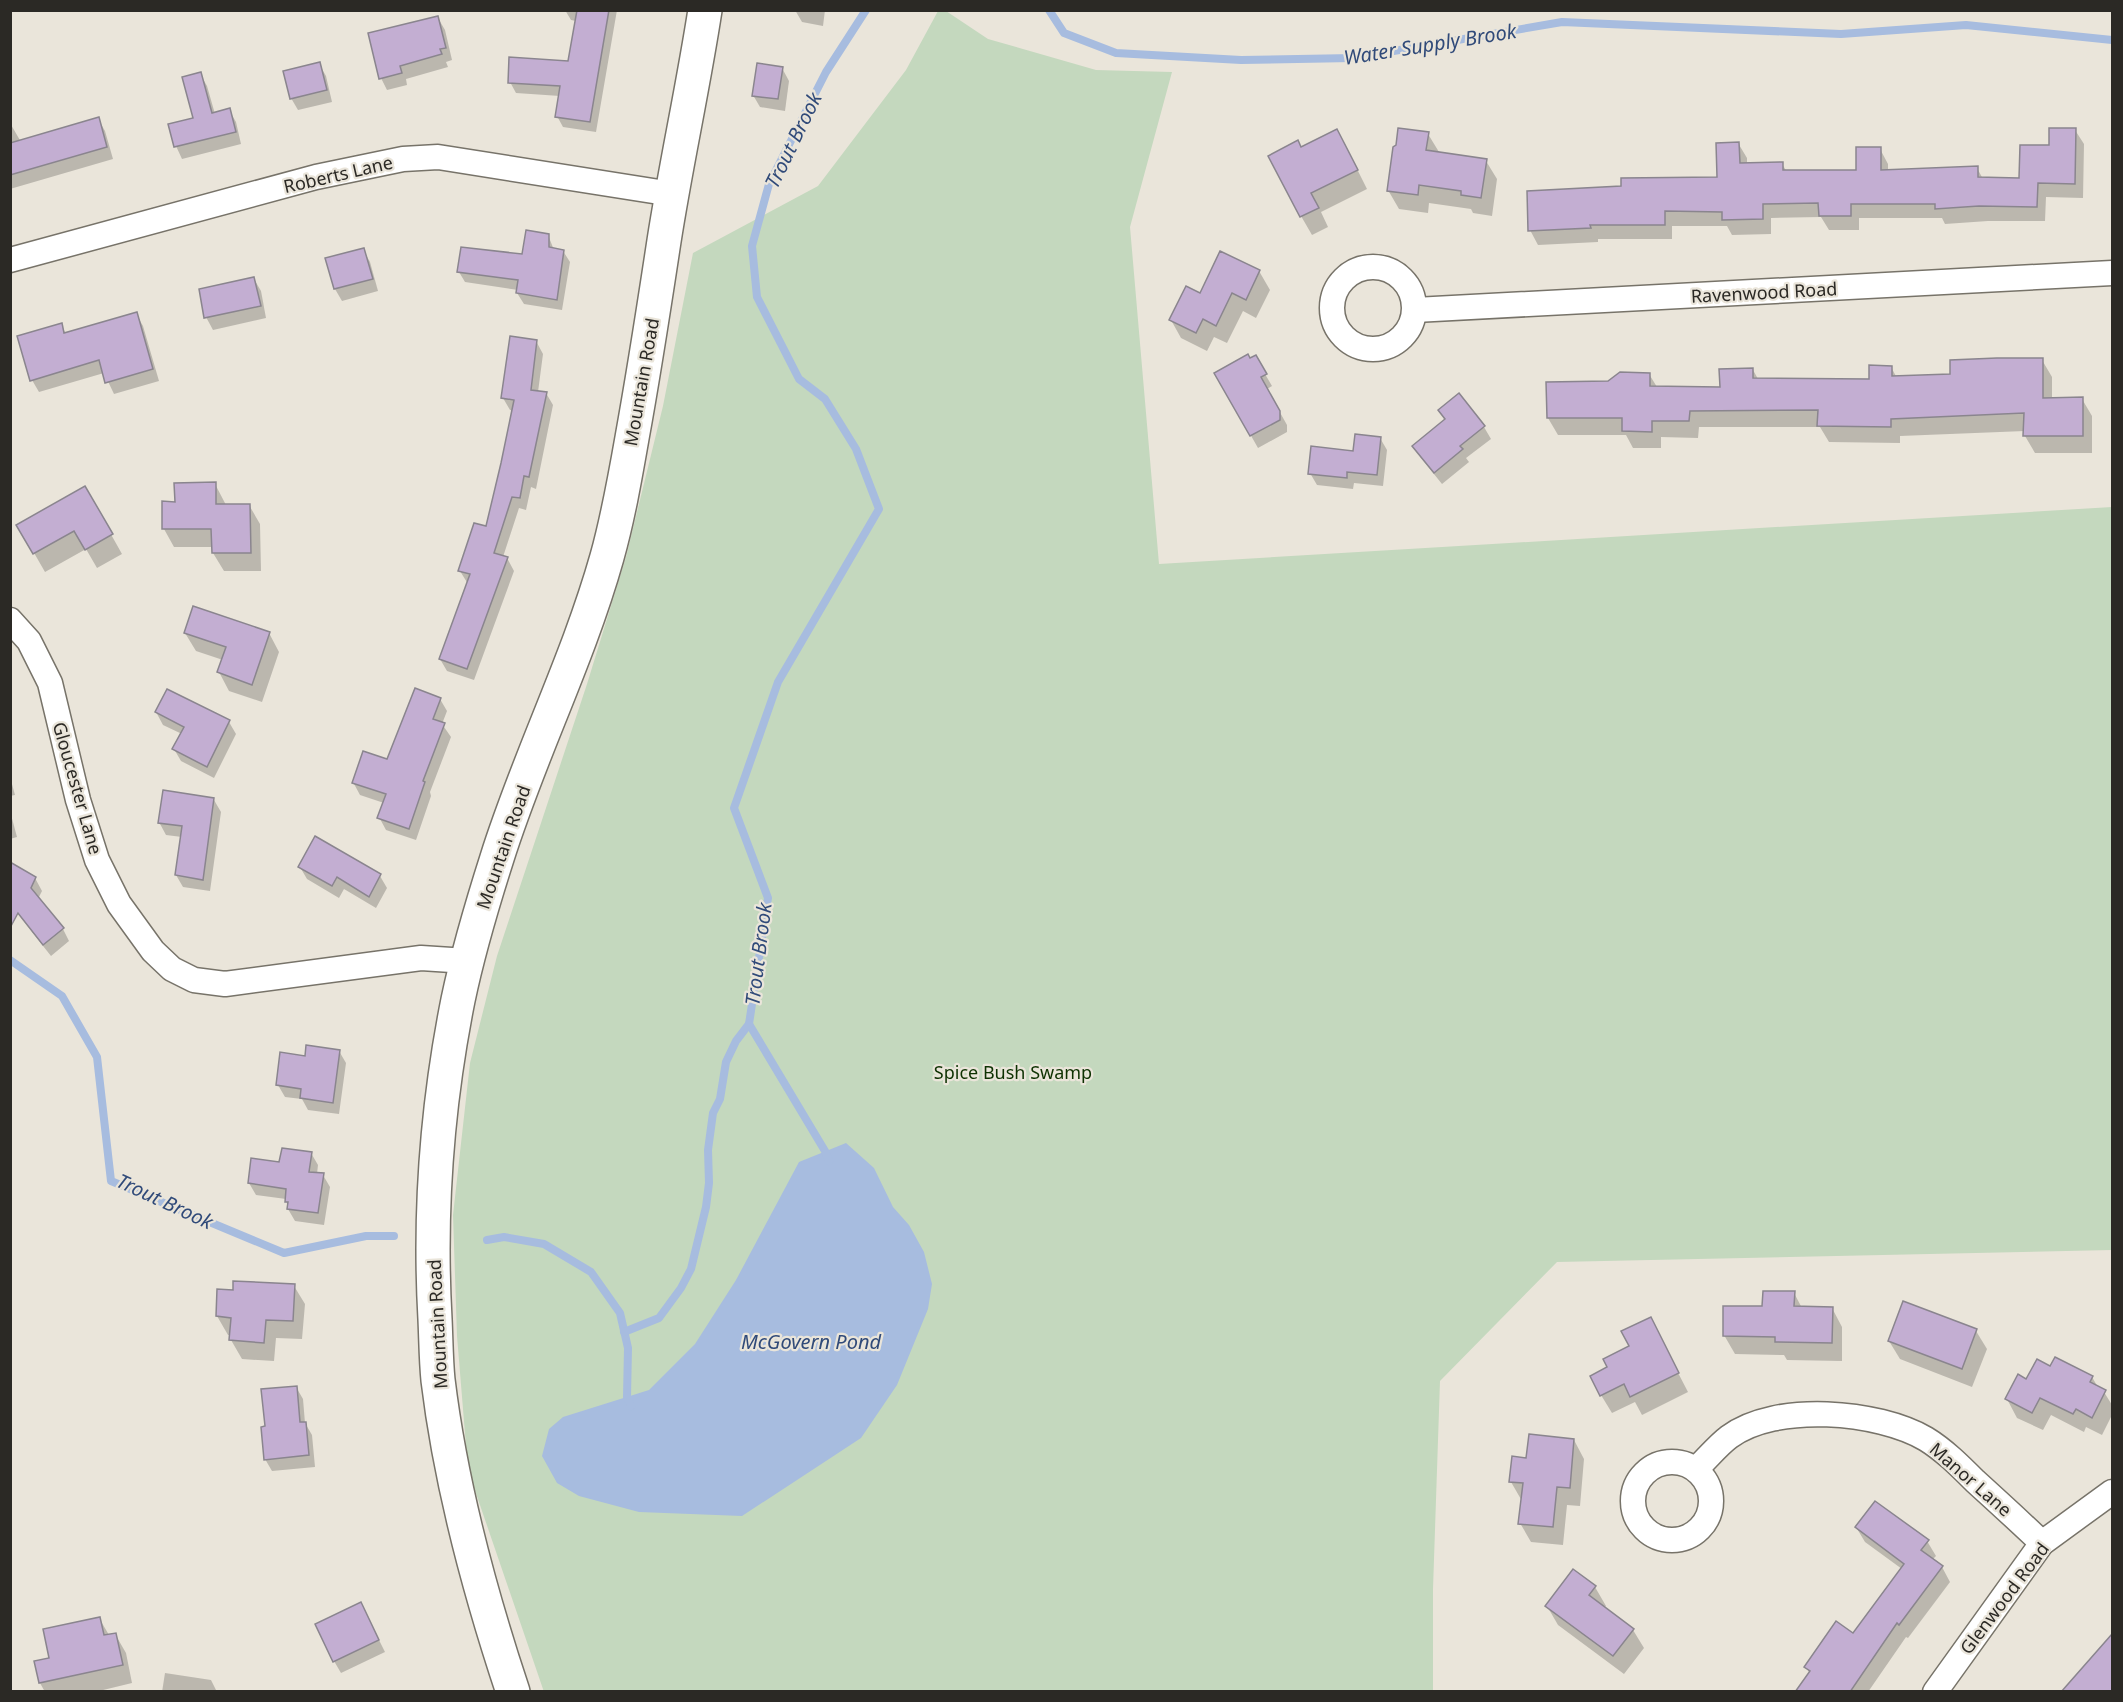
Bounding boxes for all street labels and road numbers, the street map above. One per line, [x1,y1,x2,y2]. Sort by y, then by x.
street label: Roberts Lane [281,150,395,198]
street label: Ravenwood Road [1690,276,1838,308]
street label: Mountain Road [618,316,664,448]
street label: Gloucester Lane [48,719,108,857]
street label: Mountain Road [471,782,535,912]
street label: Mountain Road [422,1259,452,1389]
street label: Manor Lane [1925,1437,2017,1521]
street label: Glenwood Road [1954,1537,2054,1659]

